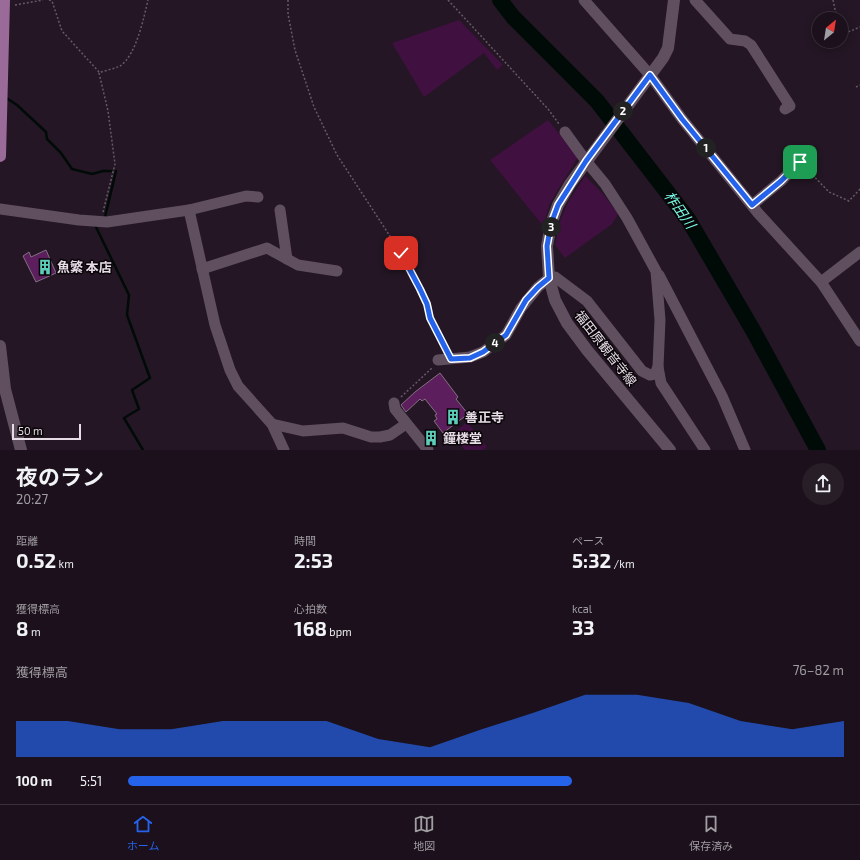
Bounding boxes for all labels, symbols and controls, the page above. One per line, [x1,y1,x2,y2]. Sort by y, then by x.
north arrow [812,12,848,48]
map controls [812,12,848,48]
pin: 2 [613,101,633,121]
text: 2 [620,104,626,117]
pin: 1 [696,138,716,158]
text: 1 [704,141,708,154]
pin [783,145,817,179]
icon: arrive [789,151,811,173]
water label: 柞田川 [661,188,701,233]
pin: 3 [541,217,561,237]
text: 3 [548,220,554,233]
pin [384,236,418,270]
icon: check [390,242,412,264]
building icon: 魚繁 本店 [36,258,54,276]
place label: 魚繁 本店 [57,259,112,275]
street label: 福田原観音寺線 [572,307,640,389]
pin: 4 [485,333,505,353]
text: 4 [491,336,499,349]
building icon: 善正寺 [444,408,462,426]
place label: 善正寺 [465,409,504,425]
scale bar [12,422,81,441]
text: 50 m [18,424,43,437]
building icon: 鐘楼堂 [422,429,440,447]
place label: 鐘楼堂 [443,430,482,446]
text: 夜のラン [16,463,104,489]
button: share [802,463,844,505]
text: 20:27 [16,491,48,507]
text: 距離 [16,534,38,547]
text: 時間 [294,534,316,547]
text: ペース [572,534,604,547]
text: 0.52 [16,548,56,572]
text: 2:53 [294,548,333,572]
text: 5:32 [572,548,611,572]
text: km [56,557,74,570]
text: /km [611,557,635,570]
text: 獲得標高 [16,602,60,615]
text: 心拍数 [294,602,327,615]
text: kcal [572,602,592,615]
text: 33 [572,615,595,639]
text: 8 [16,616,28,640]
text: 168 [294,616,327,640]
text: m [28,625,41,638]
text: bpm [327,625,352,638]
text: 76–82 m [793,662,844,678]
text: 獲得標高 [16,664,68,680]
text: 100 m [16,773,52,789]
text: 5:51 [80,773,102,789]
tab: ホーム [127,813,160,853]
tab: 地図 [413,813,435,853]
tab: 保存済み [689,813,733,853]

